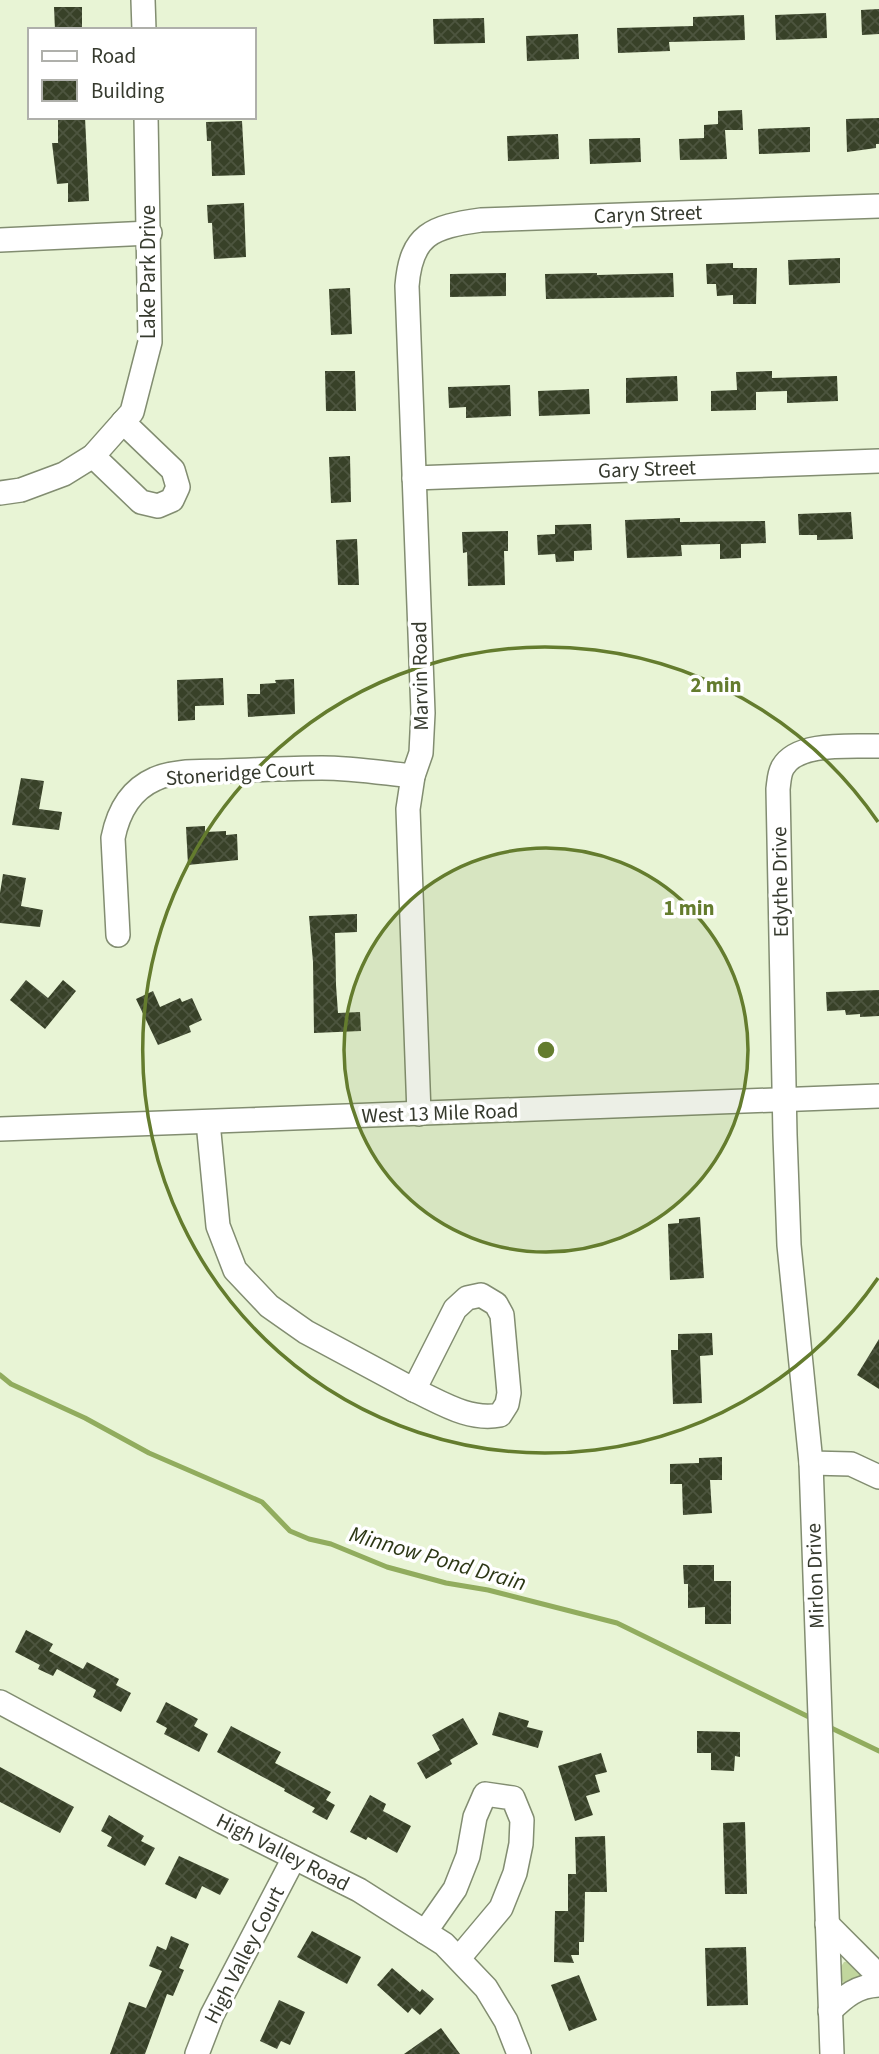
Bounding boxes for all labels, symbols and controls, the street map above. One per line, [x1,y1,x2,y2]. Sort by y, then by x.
legend [28,28,256,119]
text: Road [91,41,136,71]
text: Building [91,76,165,106]
street label: Caryn Street [593,197,703,231]
street label: Lake Park Drive [133,205,163,339]
street label: Gary Street [598,452,696,486]
street label: Marvin Road [404,621,436,731]
text: 2 min [690,670,742,700]
street label: Stoneridge Court [165,753,315,793]
street label: Edythe Drive [764,826,796,938]
text: 1 min [663,893,715,923]
centre of rings [534,1038,558,1062]
street label: West 13 Mile Road [361,1095,519,1131]
water label: Minnow Pond Drain [346,1517,530,1600]
street label: Mirlon Drive [798,1523,832,1629]
street label: High Valley Road [211,1805,355,1899]
street label: High Valley Court [196,1881,292,2029]

